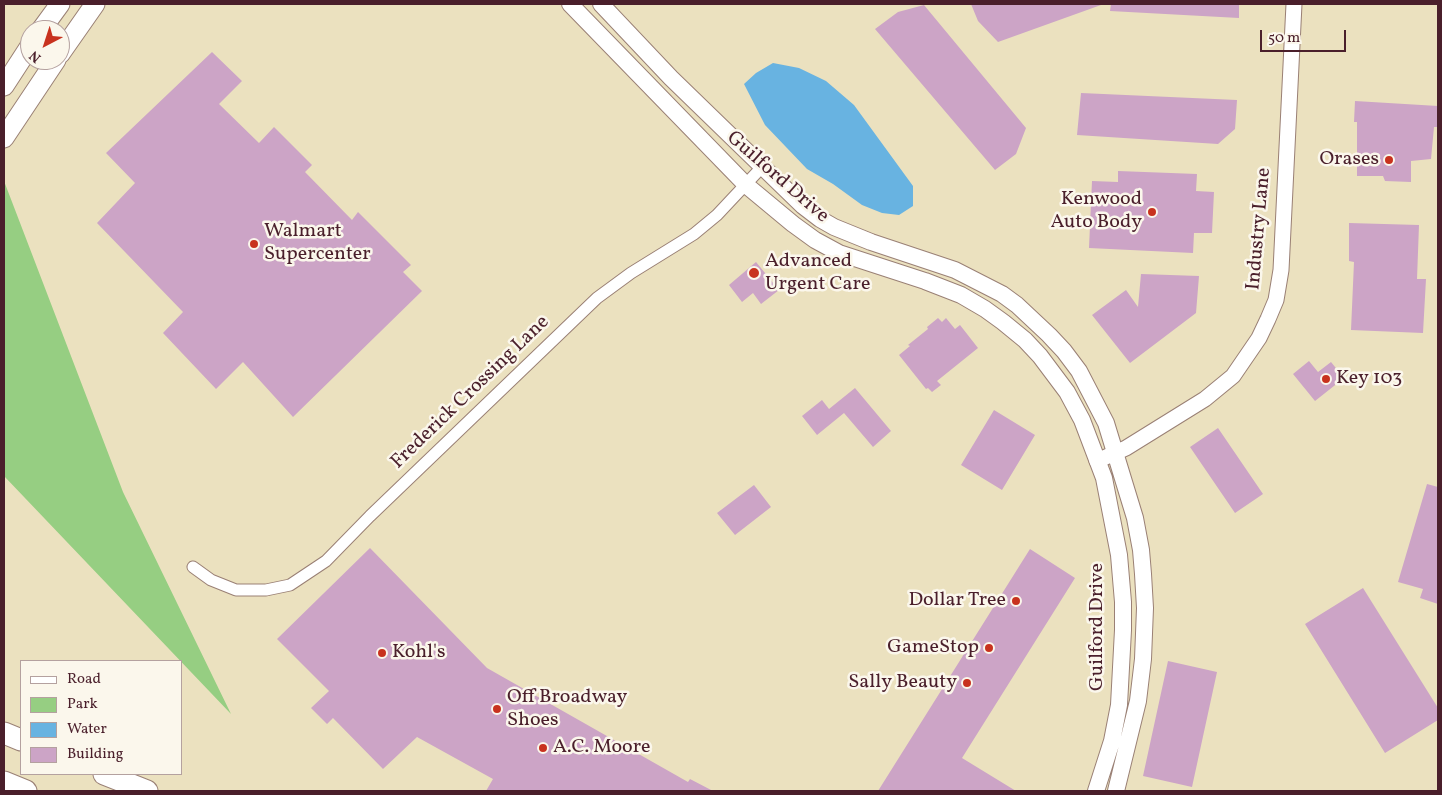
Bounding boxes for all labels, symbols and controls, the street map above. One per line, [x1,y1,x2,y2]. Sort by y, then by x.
north arrow [20,20,70,70]
scale bar [1262,20,1348,52]
text: 50 m [1268,28,1300,49]
text: N [26,46,46,67]
street label: Guilford Drive [721,127,833,229]
place label: Orases [1319,148,1379,172]
marker: Orases [1383,154,1395,166]
street label: Industry Lane [1243,167,1277,291]
place label: Kenwood Auto Body [1050,188,1142,235]
marker: Kenwood Auto Body [1146,206,1158,218]
place label: Walmart Supercenter [264,220,371,267]
marker: Walmart Supercenter [248,238,260,250]
place label: Advanced Urgent Care [765,250,870,297]
marker: Advanced Urgent Care [747,266,761,280]
street label: Frederick Crossing Lane [387,311,555,475]
place label: Key 103 [1336,367,1402,391]
marker: Key 103 [1320,373,1332,385]
street label: Guilford Drive [1086,563,1110,691]
place label: Dollar Tree [908,589,1006,613]
marker: Dollar Tree [1010,595,1022,607]
place label: GameStop [887,636,979,660]
place label: Kohl's [392,641,446,665]
marker: GameStop [983,642,995,654]
marker: Kohl's [376,647,388,659]
legend [20,660,182,775]
text: Road [67,669,101,690]
place label: Sally Beauty [848,671,957,695]
marker: Sally Beauty [961,677,973,689]
place label: Off Broadway Shoes [507,686,627,733]
text: Park [67,694,98,715]
marker: Off Broadway Shoes [491,703,503,715]
text: Water [67,719,107,740]
place label: A.C. Moore [553,736,651,760]
marker: A.C. Moore [537,742,549,754]
text: Building [67,744,123,765]

